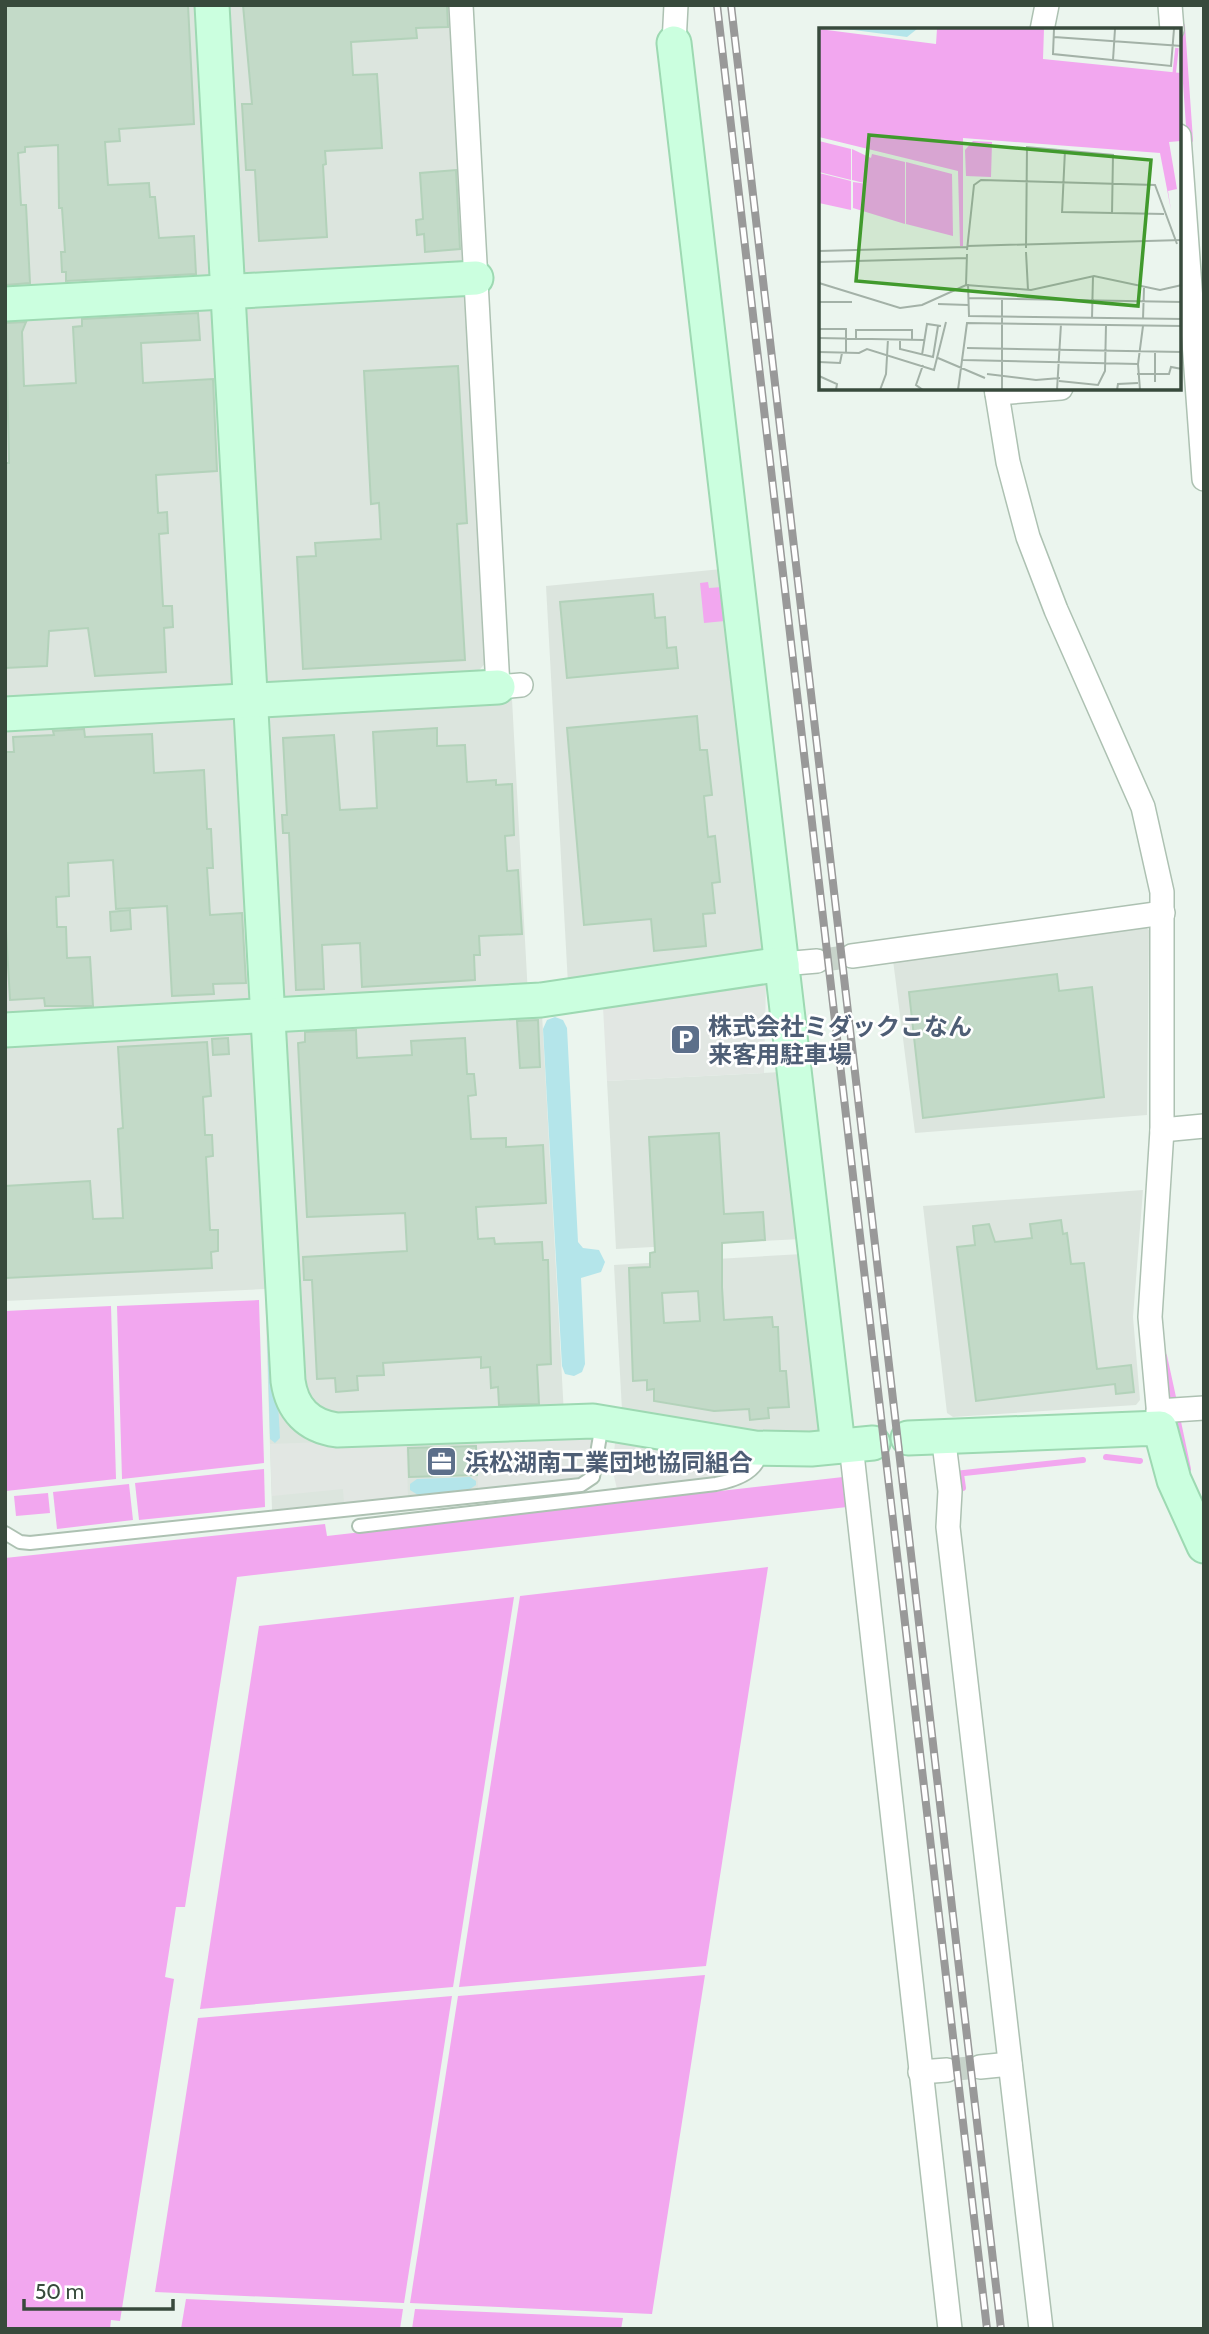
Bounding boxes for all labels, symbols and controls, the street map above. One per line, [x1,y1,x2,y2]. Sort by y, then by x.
inset map [819,28,1181,390]
place label: 株式会社ミダックこなん 来客用駐車場 [708,1012,972,1069]
parking icon: 株式会社ミダックこなん 来客用駐車場 [668,1023,702,1057]
office icon: 浜松湖南工業団地協同組合 [425,1445,459,1479]
place label: 浜松湖南工業団地協同組合 [465,1448,753,1477]
scale bar [24,2268,173,2312]
text: 50 m [35,2279,84,2304]

